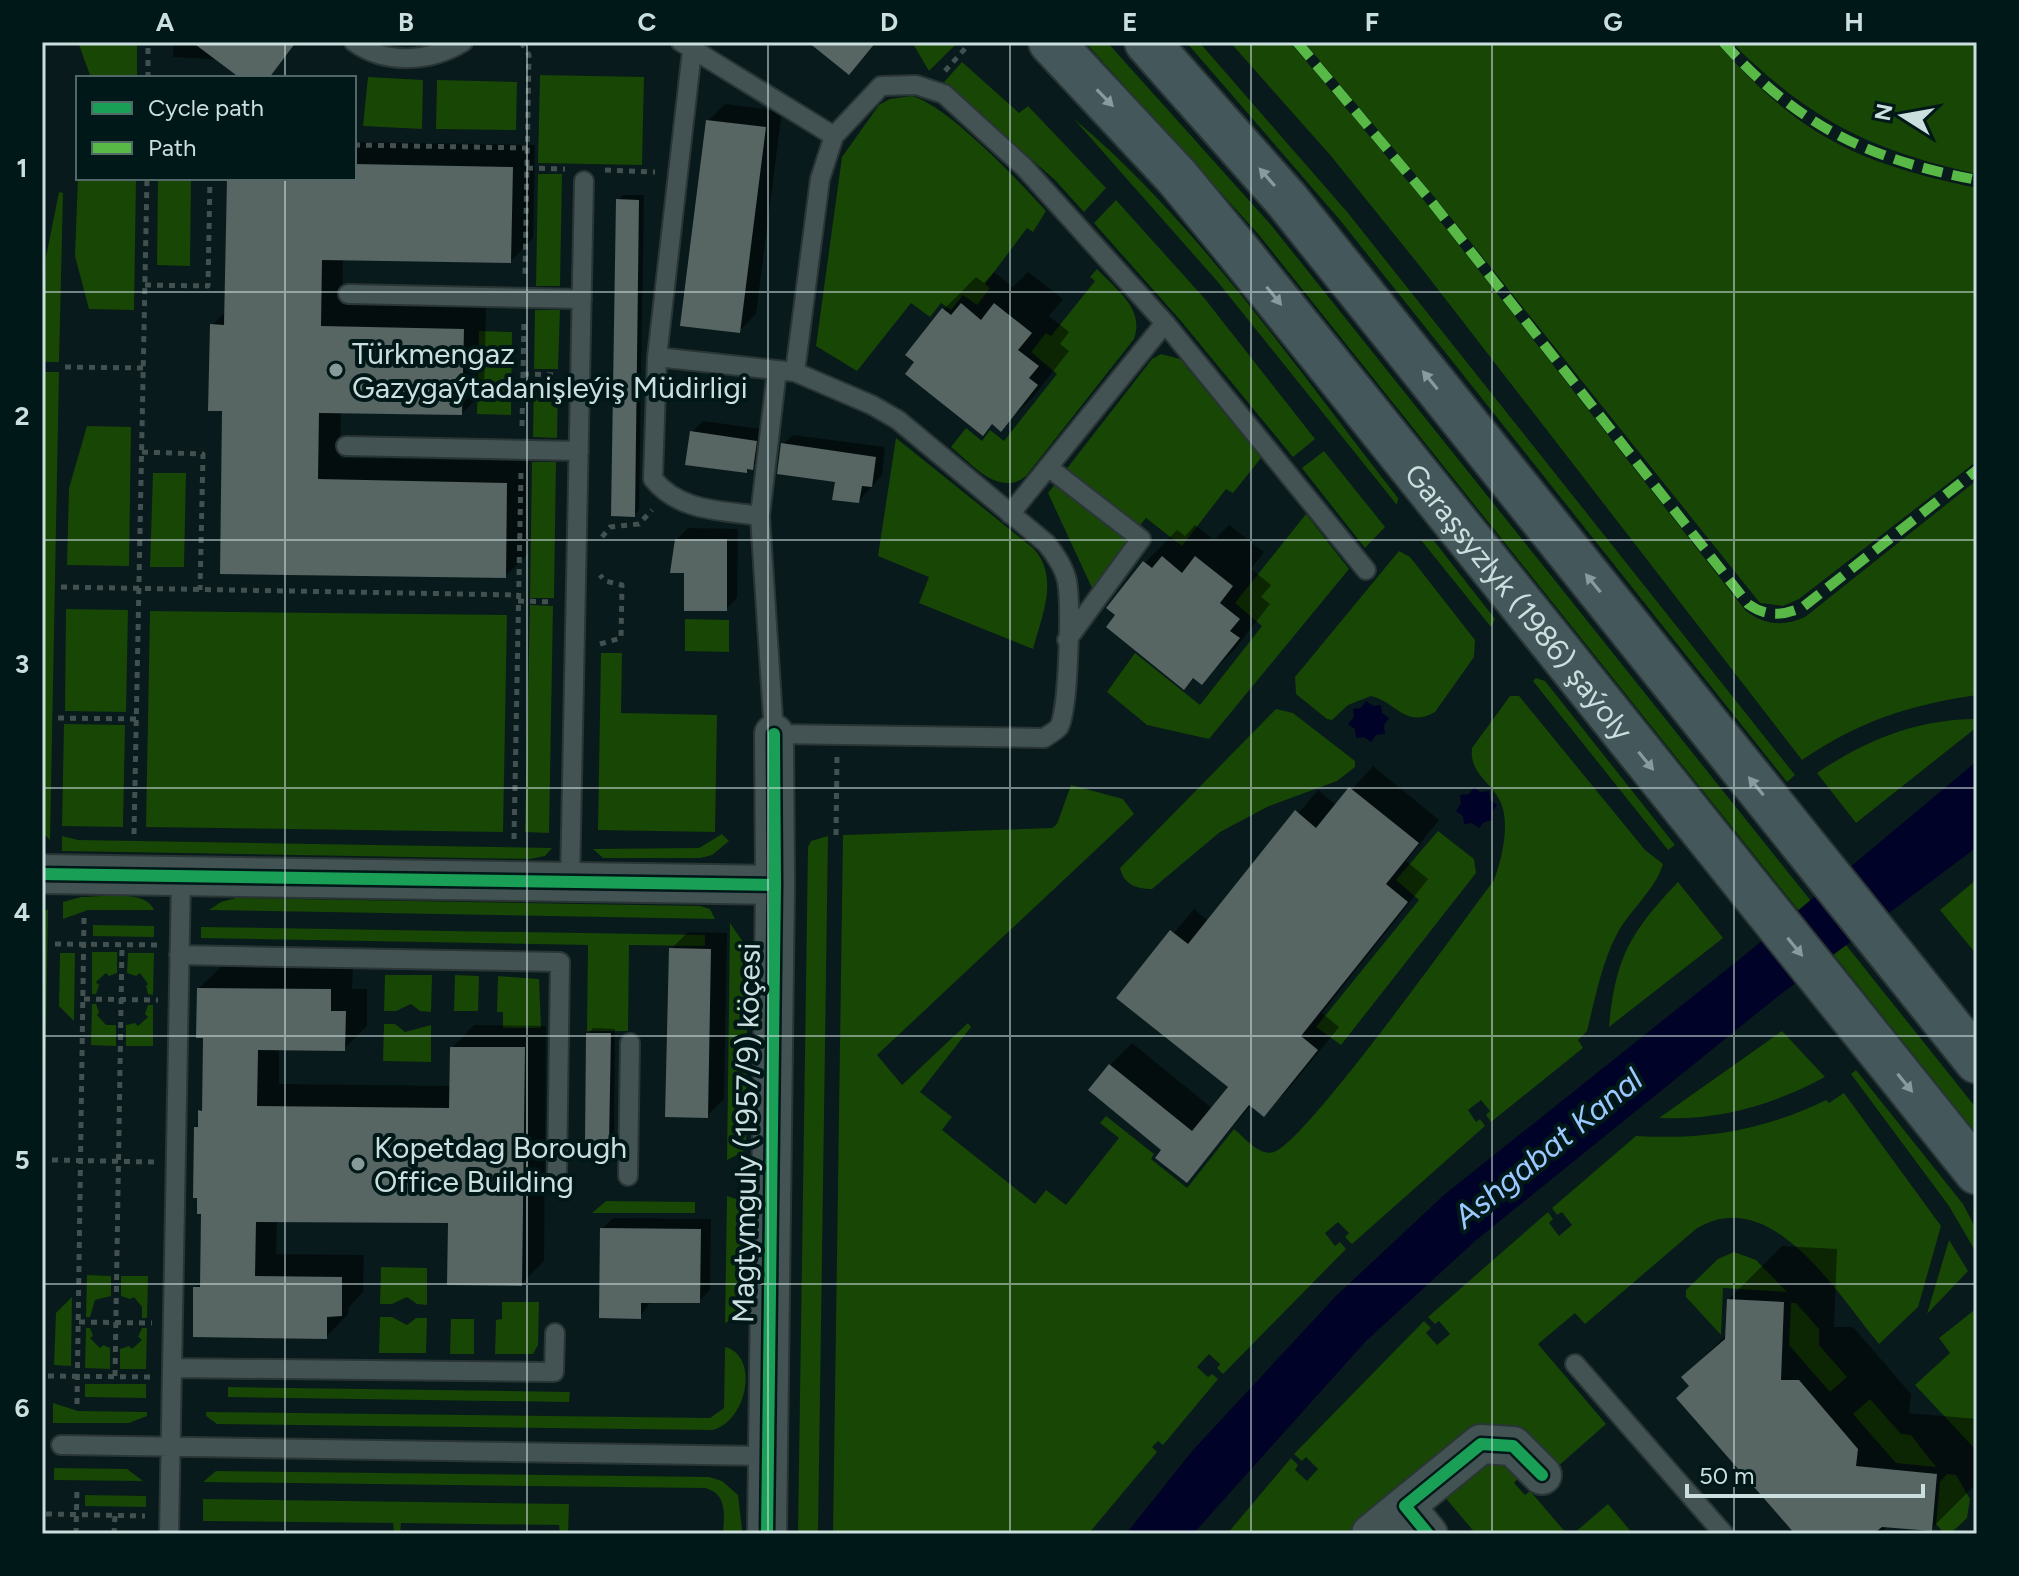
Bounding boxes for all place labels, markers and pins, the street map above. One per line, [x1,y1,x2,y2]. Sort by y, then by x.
place label: Türkmengaz Gazygaýtadanişleýiş Müdirligi [352,335,748,406]
marker: Türkmengaz Gazygaýtadanişleýiş Müdirligi [327,361,345,379]
place label: Kopetdag Borough Office Building [374,1129,627,1200]
marker: Kopetdag Borough Office Building [349,1155,367,1173]

